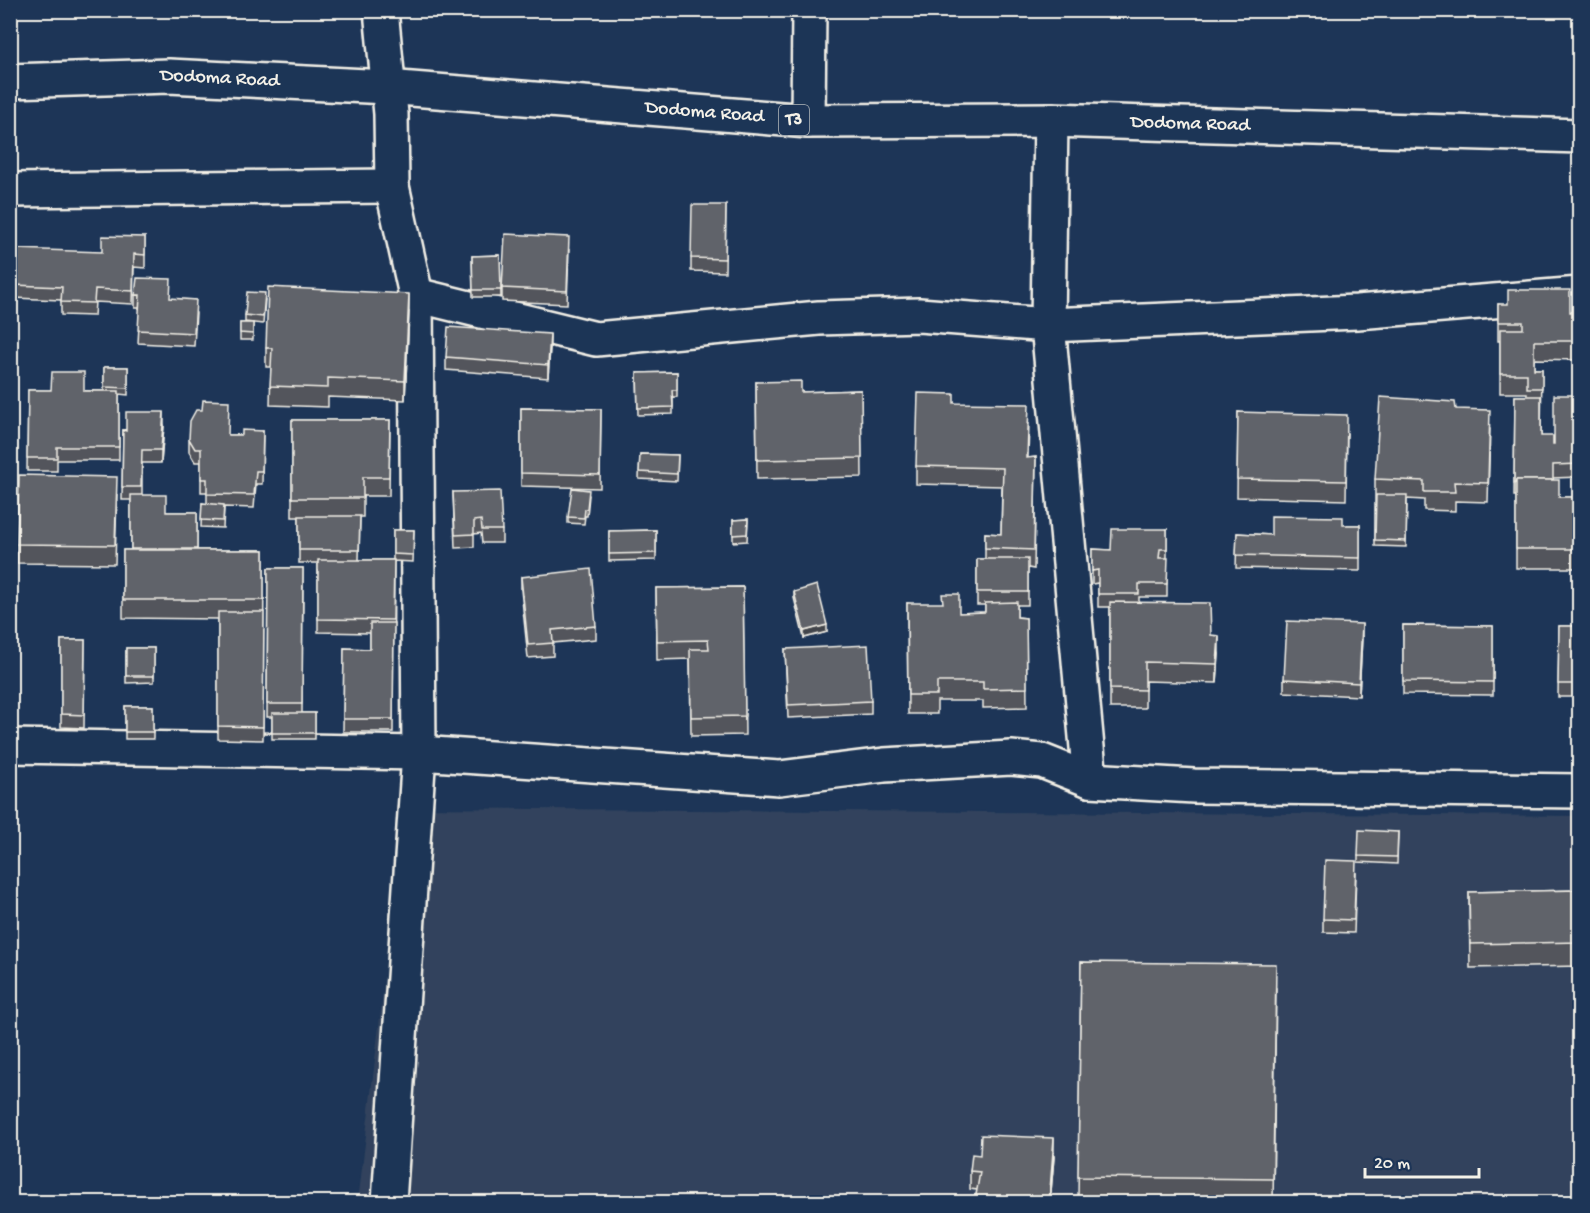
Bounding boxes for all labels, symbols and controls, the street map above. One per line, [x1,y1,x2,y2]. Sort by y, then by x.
street label: Dodoma Road [158,64,282,93]
street label: Dodoma Road [642,96,767,129]
road number: T3 [779,105,809,135]
street label: Dodoma Road [1128,111,1252,138]
scale bar [1365,1141,1479,1179]
text: 20 m [1374,1154,1410,1175]

